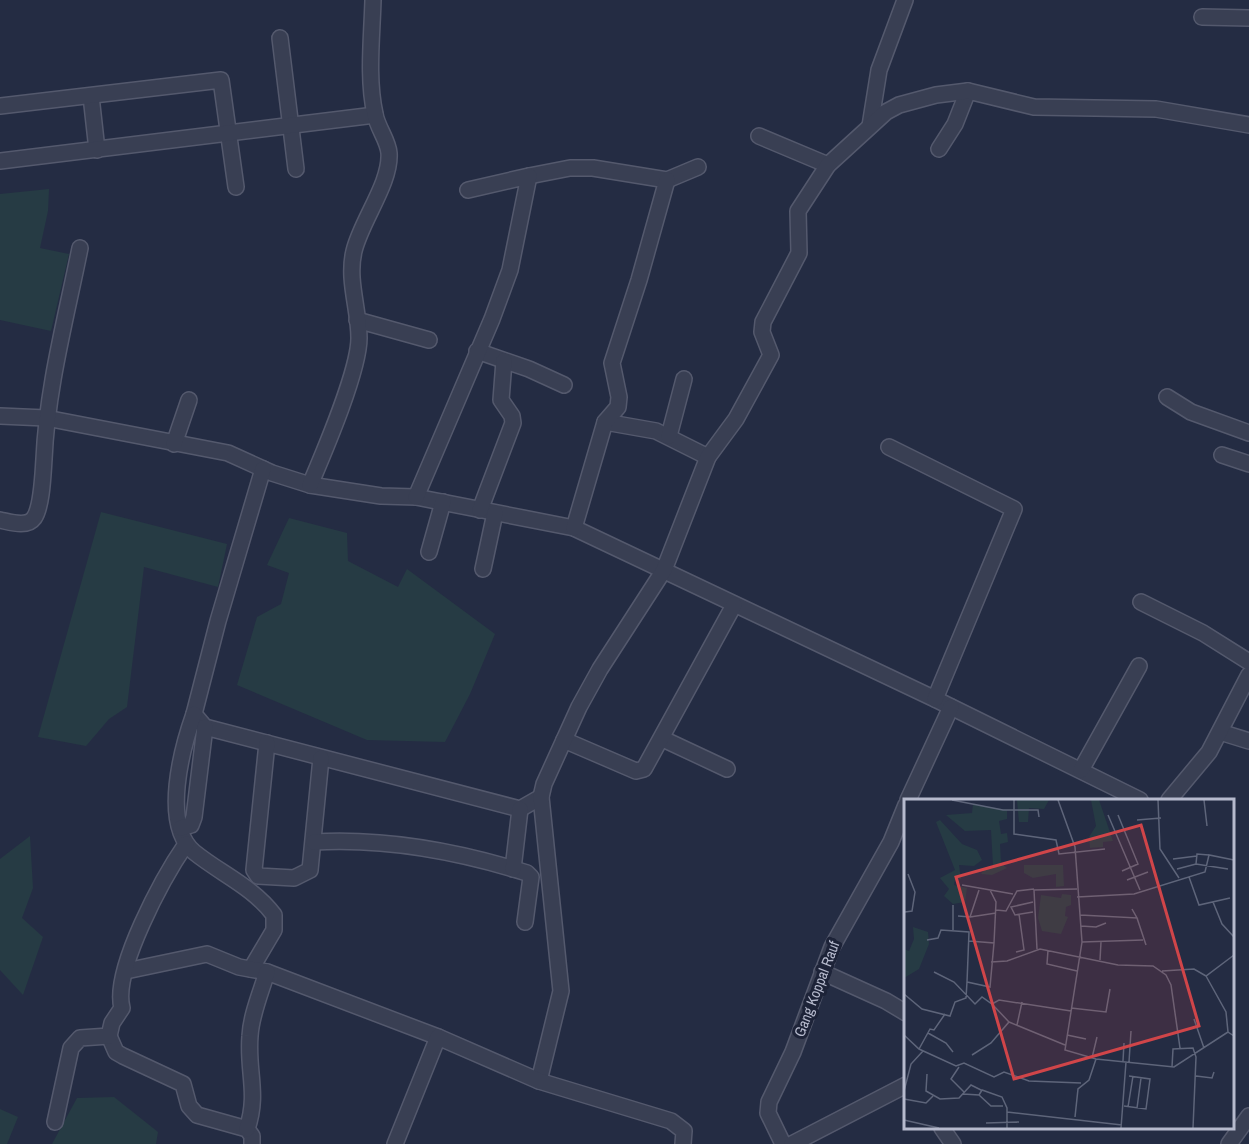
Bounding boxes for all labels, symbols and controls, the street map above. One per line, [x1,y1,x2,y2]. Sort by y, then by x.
inset map [904,799,1234,1129]
street label: Gang Koppal Rauf [789,937,845,1040]

